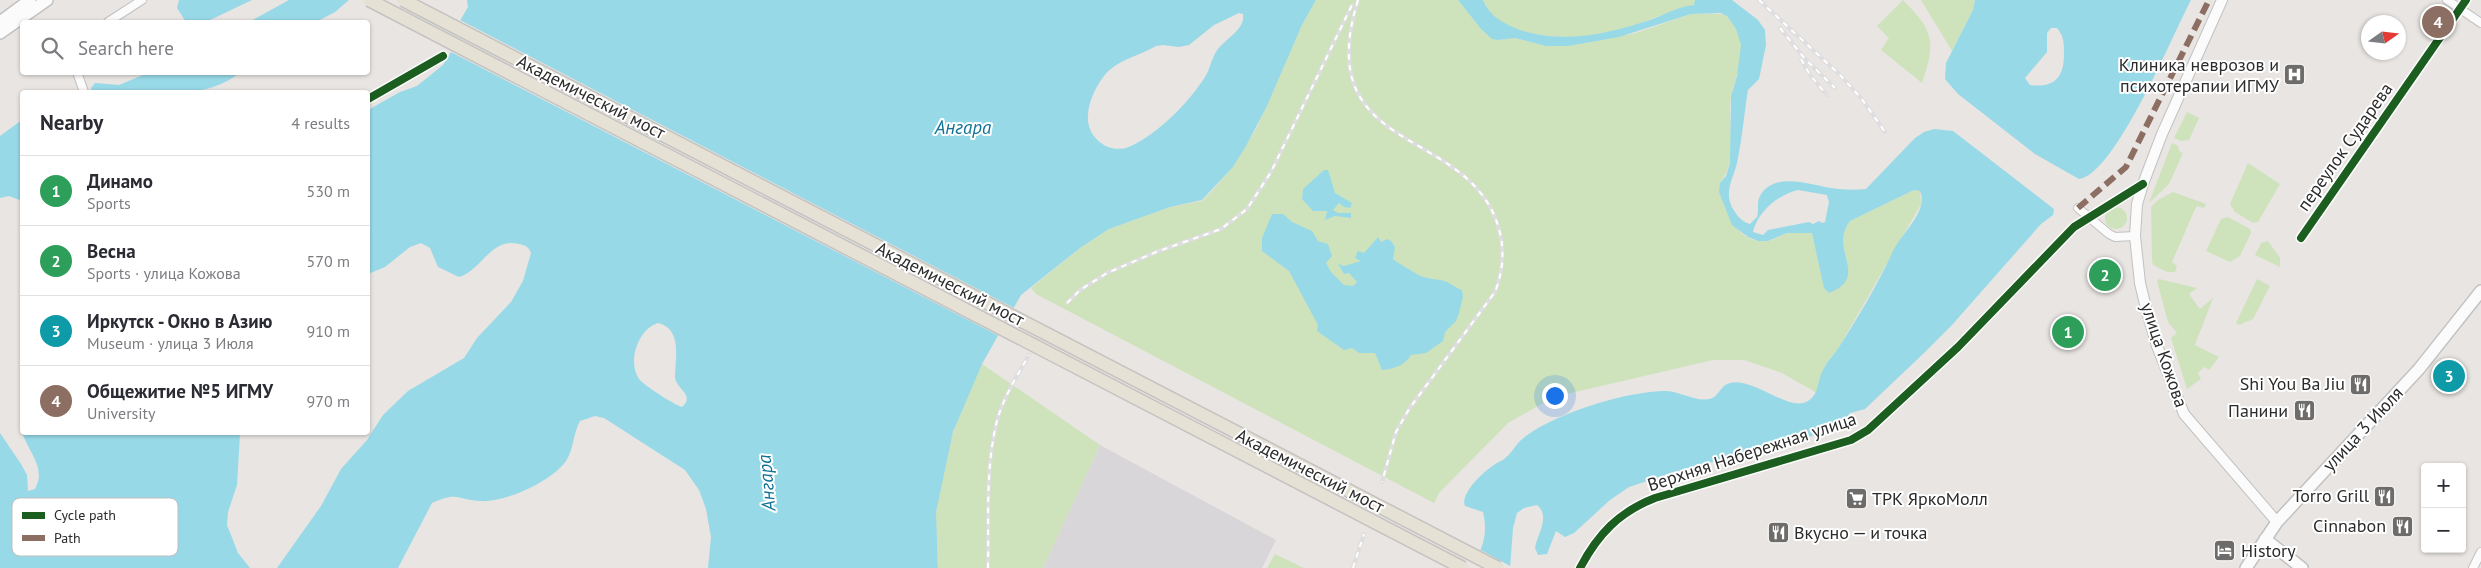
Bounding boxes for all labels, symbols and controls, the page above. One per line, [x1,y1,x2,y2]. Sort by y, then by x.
pin: 4 [2422,3,2454,41]
north arrow [2361,15,2406,60]
search box [20,20,370,75]
icon: search [38,34,66,62]
text: Search here [78,36,174,60]
street label: Академический мост [513,49,670,144]
place label: Клиника неврозов и психотерапии ИГМУ [2119,53,2279,97]
hospital icon: Клиника неврозов и психотерапии ИГМУ [2283,63,2307,87]
street label: переулок Сударева [2292,78,2397,215]
text: Nearby [40,109,103,136]
text: 4 results [291,113,350,133]
water label: Ангара [934,115,992,139]
text: Динамо [87,169,153,193]
text: 1 [51,181,61,201]
text: 530 m [307,181,350,201]
text: Sports [87,193,131,213]
street label: Академический мост [872,236,1029,331]
text: Весна [87,239,136,263]
text: 2 [51,251,61,271]
text: 570 m [307,251,350,271]
pin: 2 [2089,256,2121,294]
text: Sports · улица Кожова [87,263,241,283]
street label: улица Кожова [2136,299,2193,410]
text: Иркутск - Окно в Азию [87,309,272,333]
pin: 1 [2052,313,2084,351]
text: 3 [51,321,61,341]
text: 910 m [307,321,350,341]
text: Museum · улица 3 Июля [87,333,254,353]
pin: 3 [2433,357,2465,395]
place label: Shi You Ba Jiu [2240,372,2345,395]
restaurant icon: Shi You Ba Jiu [2349,372,2373,396]
text: Общежитие №5 ИГМУ [87,379,273,403]
street label: улица 3 Июля [2317,381,2408,476]
your location [1542,383,1568,409]
text: 4 [51,391,61,411]
text: 970 m [307,391,350,411]
place label: Панини [2228,399,2288,422]
restaurant icon: Панини [2292,399,2316,423]
text: University [87,403,155,423]
street label: Верхняя Набережная улица [1645,407,1859,496]
street label: Академический мост [1232,423,1389,518]
water label: Ангара [752,453,781,513]
map controls [2421,463,2466,553]
button: + [2421,463,2466,508]
place label: Torro Grill [2293,484,2370,507]
restaurant icon: Torro Grill [2373,484,2397,508]
supermarket icon: ТРК ЯркоМолл [1844,487,1868,511]
place label: ТРК ЯркоМолл [1872,487,1988,510]
legend [12,498,178,556]
text: Cycle path [54,506,116,524]
button: − [2421,508,2466,553]
place label: Cinnabon [2313,514,2386,537]
restaurant icon: Cinnabon [2390,514,2414,538]
restaurant icon: Вкусно — и точка [1766,521,1790,545]
place label: Вкусно — и точка [1794,521,1927,544]
text: Path [54,529,81,547]
hotel icon: History [2213,539,2237,563]
place label: History [2241,539,2296,562]

